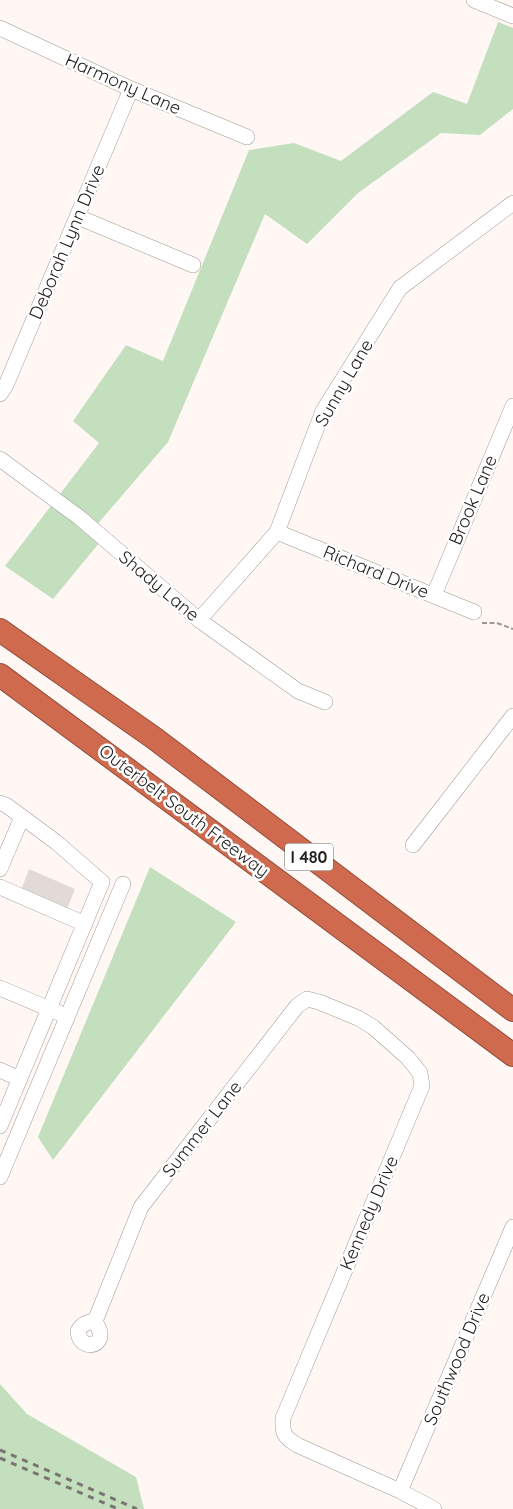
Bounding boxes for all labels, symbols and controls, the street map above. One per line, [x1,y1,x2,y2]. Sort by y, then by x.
street label: Harmony Lane [62,48,185,119]
street label: Deborah Lynn Drive [23,161,110,323]
street label: Sunny Lane [309,335,378,431]
street label: Brook Lane [443,451,502,548]
street label: Richard Drive [320,540,432,603]
street label: Shady Lane [114,545,204,626]
street label: Outerbelt South Freeway [95,739,274,882]
road number: I 480 [285,844,333,870]
street label: Summer Lane [157,1076,246,1182]
street label: Kennedy Drive [334,1152,403,1274]
street label: Southwood Drive [418,1289,495,1429]

